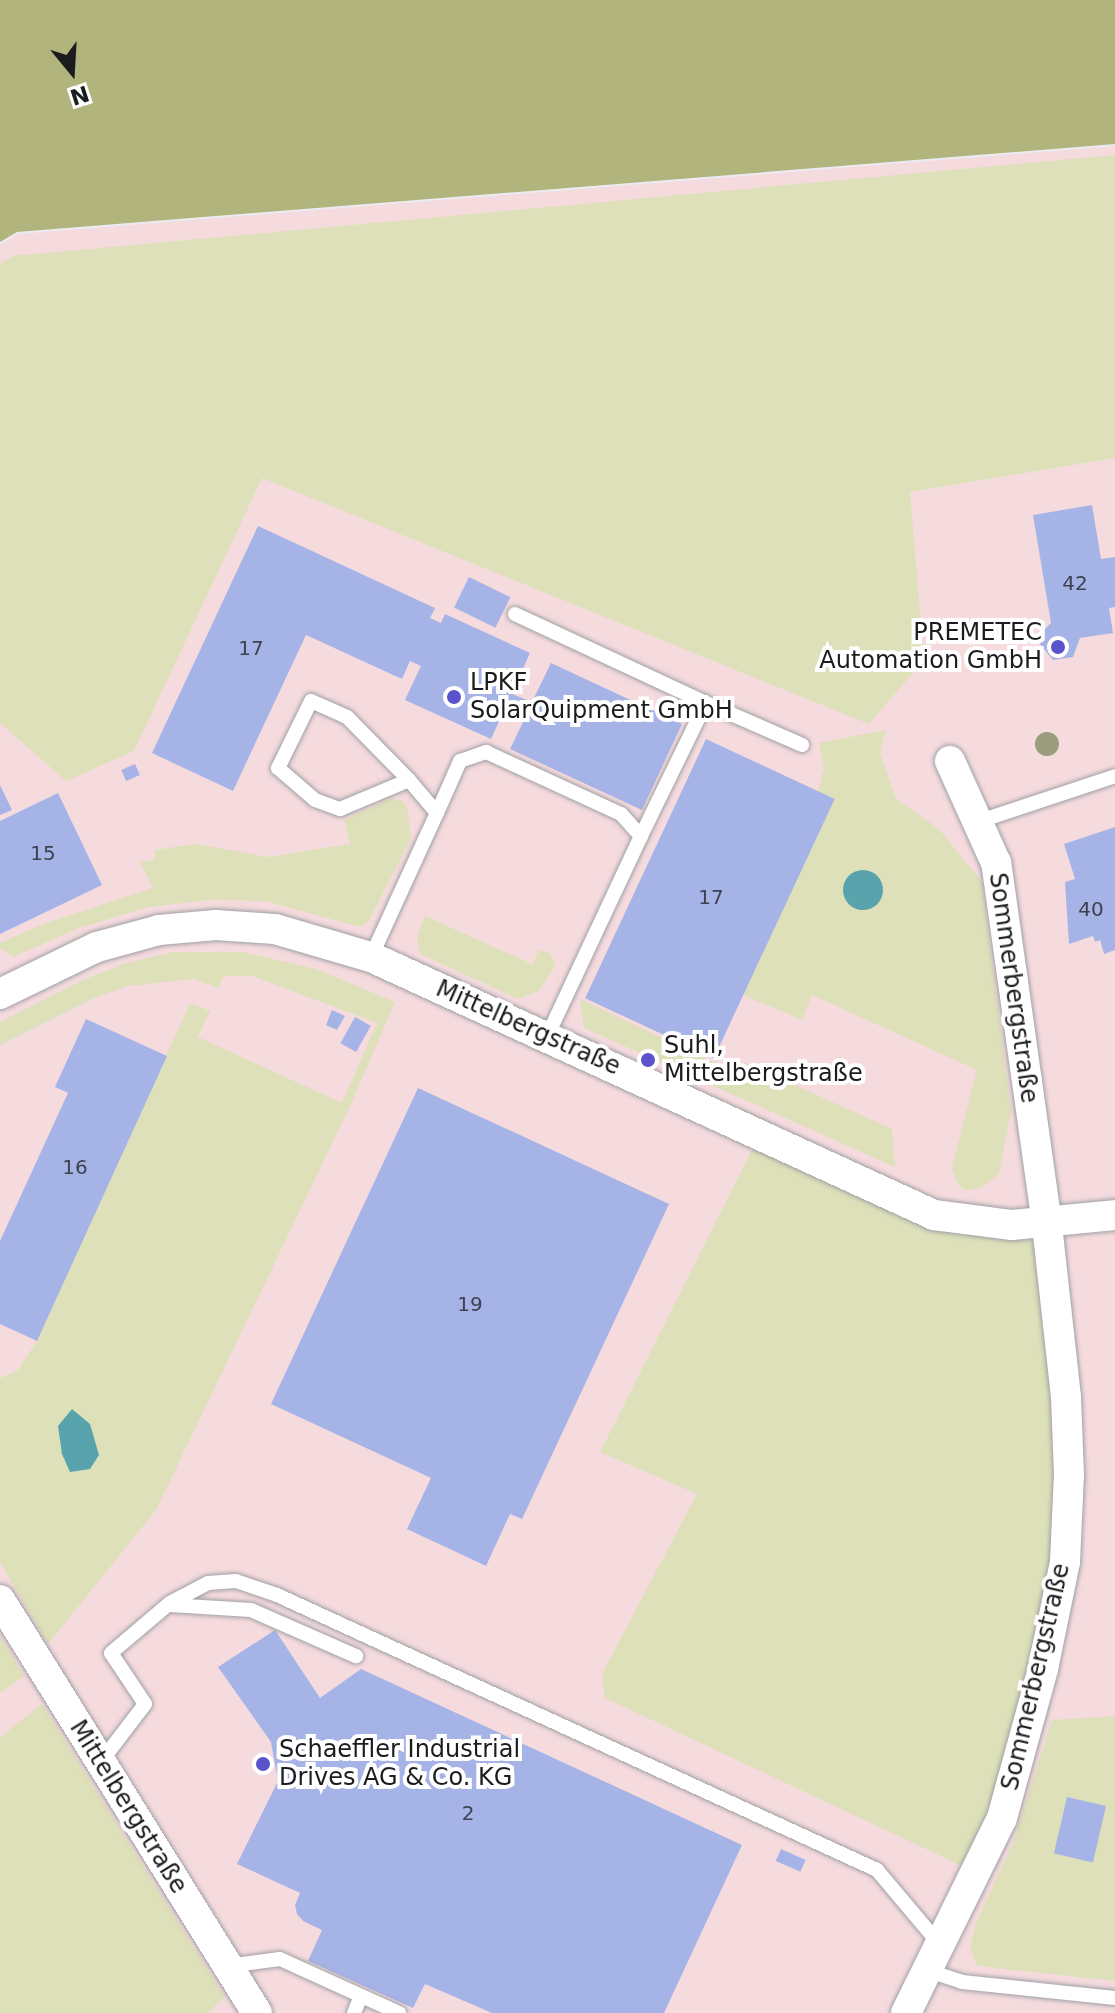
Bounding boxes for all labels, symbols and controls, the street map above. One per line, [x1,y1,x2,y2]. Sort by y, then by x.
north arrow [32,32,112,112]
text: N [67,81,92,110]
house number: 42 [1062,571,1088,595]
place label: PREMETEC Automation GmbH [819,619,1042,675]
house number: 17 [238,636,264,660]
marker: PREMETEC Automation GmbH [1049,638,1067,656]
place label: LPKF SolarQuipment GmbH [470,669,733,725]
marker: LPKF SolarQuipment GmbH [445,688,463,706]
house number: 15 [30,841,56,865]
street label: Sommerbergstraße [983,871,1043,1105]
house number: 17 [698,885,724,909]
house number: 40 [1078,897,1104,921]
street label: Mittelbergstraße [431,974,625,1082]
place label: Suhl, Mittelbergstraße [664,1032,863,1088]
marker: Suhl, Mittelbergstraße [639,1051,657,1069]
house number: 16 [62,1155,88,1179]
house number: 19 [457,1292,483,1316]
street label: Sommerbergstraße [996,1561,1076,1793]
street label: Mittelbergstraße [63,1715,193,1899]
place label: Schaeffler Industrial Drives AG & Co. KG [279,1736,520,1792]
marker: Schaeffler Industrial Drives AG & Co. KG [254,1755,272,1773]
house number: 2 [462,1801,474,1825]

